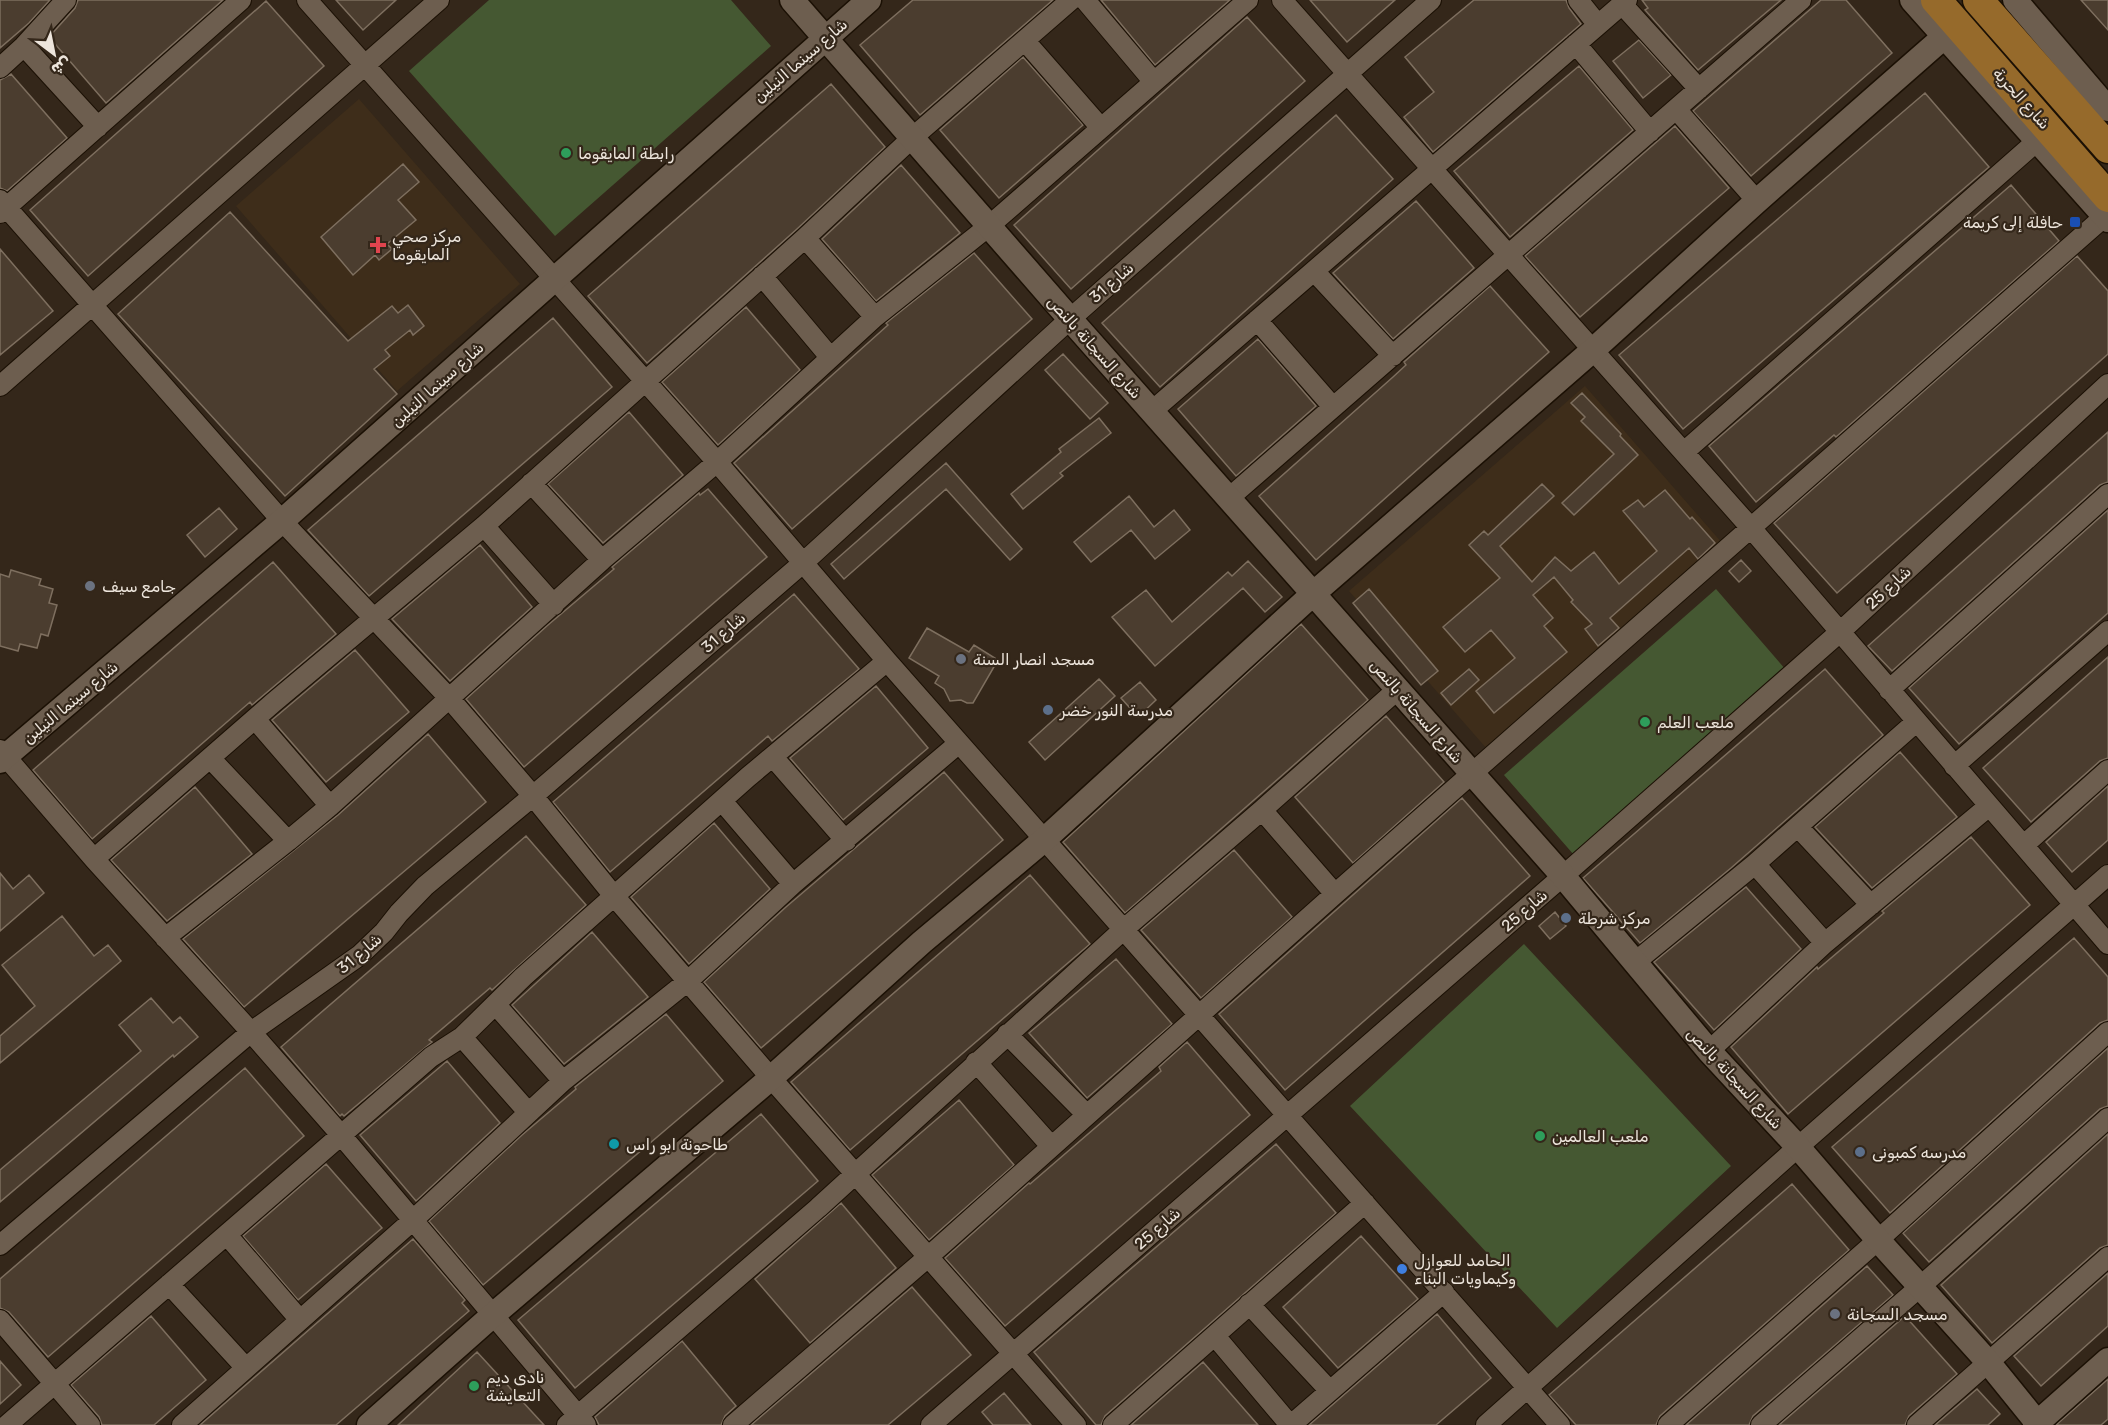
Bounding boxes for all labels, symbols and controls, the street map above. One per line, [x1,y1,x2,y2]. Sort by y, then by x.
street label: شارع سينما النيلين [749,14,853,108]
north arrow [24,24,84,84]
text: ش [48,53,75,80]
street label: شارع الحرية [1988,64,2054,134]
place label: رابطة المايقوما [578,144,674,164]
marker: رابطة المايقوما [559,146,573,160]
place label: حافلة إلى كريمة [1963,213,2063,233]
marker: حافلة إلى كريمة [2068,215,2082,229]
place label: مركز صحي المايقوما [392,227,461,265]
marker: مركز صحي المايقوما [369,236,387,254]
street label: شارع 31 [1085,258,1139,308]
street label: شارع السجانة بالنص [1042,292,1146,404]
street label: شارع سينما النيلين [387,338,489,432]
street label: شارع 25 [1862,562,1916,614]
place label: جامع سيف [102,577,176,598]
marker: جامع سيف [83,579,97,593]
street label: شارع 31 [697,608,751,658]
place label: مسجد انصار السنة [973,650,1095,670]
marker: مسجد انصار السنة [954,652,968,666]
street label: شارع السجانة بالنص [1365,655,1467,769]
street label: شارع سينما النيلين [19,657,123,749]
place label: مدرسة النور خضر [1059,701,1173,721]
marker: مدرسة النور خضر [1041,703,1055,717]
place label: ملعب العلم [1657,713,1734,733]
marker: ملعب العلم [1638,715,1652,729]
street label: شارع 25 [1497,885,1553,937]
place label: مركز شرطة [1578,909,1651,929]
marker: مركز شرطة [1559,911,1573,925]
street label: شارع 31 [333,929,387,979]
street label: شارع السجانة بالنص [1681,1024,1786,1134]
place label: ملعب العالمين [1552,1127,1648,1146]
marker: ملعب العالمين [1533,1129,1547,1143]
place label: طاحونة ابو راس [626,1135,728,1155]
marker: طاحونة ابو راس [607,1137,621,1151]
place label: مدرسه كمبونى [1872,1143,1966,1163]
marker: مدرسه كمبونى [1853,1145,1867,1159]
street label: شارع 25 [1130,1203,1186,1255]
place label: الحامد للعوازل وكيماويات البناء [1414,1251,1516,1289]
marker: الحامد للعوازل وكيماويات البناء [1395,1262,1409,1276]
place label: مسجد السجانة [1847,1305,1948,1324]
marker: مسجد السجانة [1828,1307,1842,1321]
place label: نادى ديم التعايشة [486,1368,544,1405]
marker: نادى ديم التعايشة [467,1379,481,1393]

